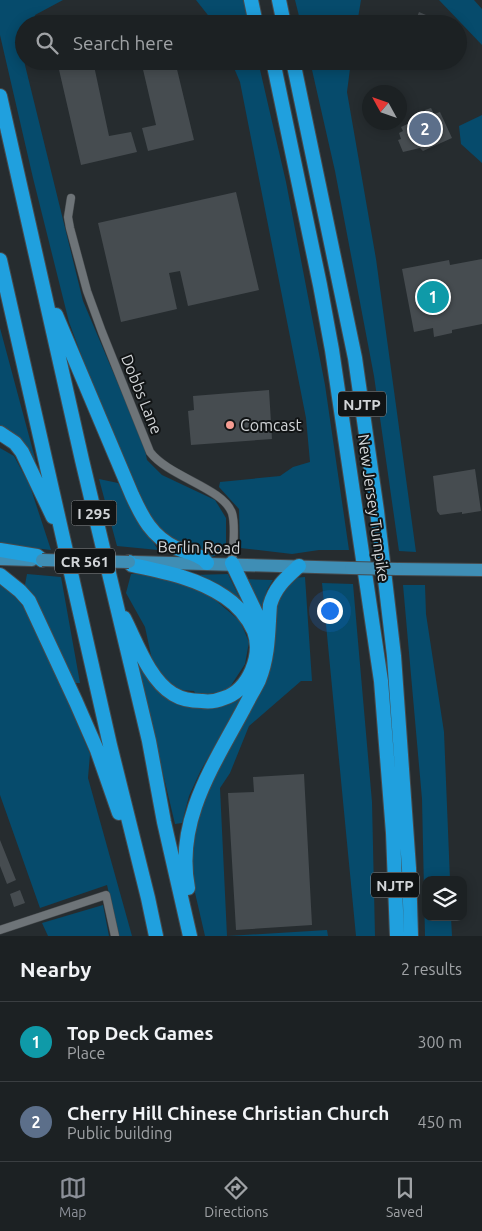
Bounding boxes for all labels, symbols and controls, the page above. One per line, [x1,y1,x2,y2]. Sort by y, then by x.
search box [15,15,467,70]
icon: search [33,29,61,57]
text: Search here [73,32,173,54]
north arrow [362,85,407,130]
pin: 2 [409,110,441,148]
pin: 1 [417,278,449,316]
street label: Dobbs Lane [118,352,166,436]
road number: NJTP [338,392,386,416]
place label: Comcast [240,416,303,434]
marker: Comcast [224,419,236,431]
street label: New Jersey Turnpike [355,433,393,583]
road number: I 295 [72,500,116,526]
street label: Berlin Road [157,537,241,557]
road number: CR 561 [55,548,115,574]
your location [317,598,343,624]
road number: NJTP [371,872,419,898]
map controls [422,876,467,921]
button: layers [422,876,467,921]
text: Nearby [20,957,91,981]
text: 2 results [401,960,462,978]
text: Top Deck Games [67,1022,213,1044]
text: 1 [31,1033,41,1051]
text: 300 m [417,1033,462,1051]
text: Place [67,1044,105,1062]
text: Cherry Hill Chinese Christian Church [67,1102,389,1124]
text: 2 [31,1113,41,1131]
text: 450 m [417,1113,462,1131]
text: Public building [67,1124,172,1142]
tab: Map [59,1174,87,1220]
tab: Directions [204,1174,268,1220]
tab: Saved [386,1174,423,1220]

